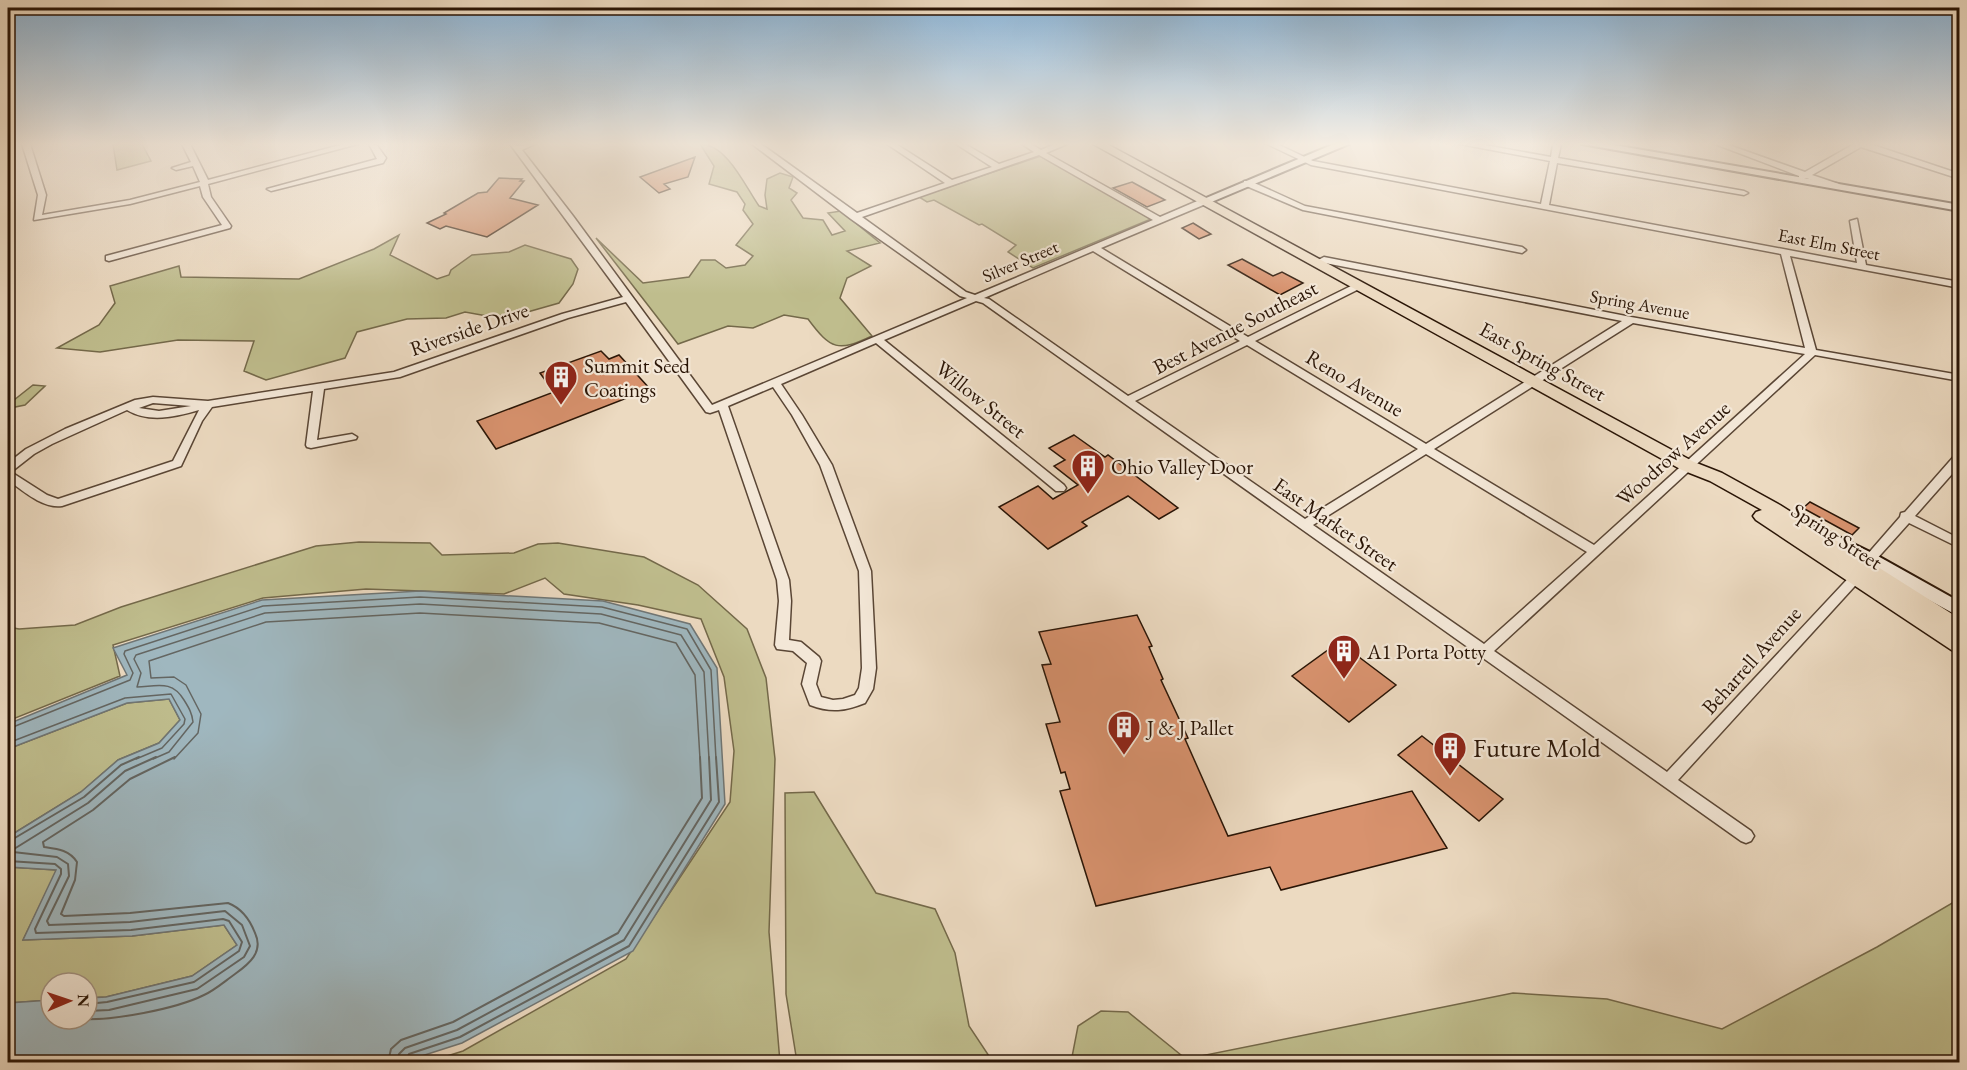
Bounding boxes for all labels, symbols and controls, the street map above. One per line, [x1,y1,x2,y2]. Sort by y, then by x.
street label: East Elm Street [1776,223,1882,265]
street label: Silver Street [978,235,1062,287]
street label: Best Avenue Southeast [1148,274,1322,380]
street label: Spring Avenue [1588,284,1692,324]
street label: Riverside Drive [406,296,532,362]
street label: East Spring Street [1475,315,1611,407]
street label: Reno Avenue [1301,343,1409,423]
place label: Summit Seed Coatings [584,352,690,403]
street label: Willow Street [930,354,1032,444]
building icon: Summit Seed Coatings [543,359,579,406]
street label: Woodrow Avenue [1610,395,1736,511]
building icon: Ohio Valley Door [1070,448,1106,495]
place label: Ohio Valley Door [1111,453,1253,480]
street label: East Market Street [1268,471,1404,577]
street label: Spring Street [1786,497,1888,576]
street label: Beharrell Avenue [1695,600,1807,720]
building icon: A1 Porta Potty [1326,633,1362,680]
place label: A1 Porta Potty [1366,638,1487,665]
building icon: J & J Pallet [1106,709,1142,756]
place label: J & J Pallet [1145,714,1234,741]
building icon: Future Mold [1432,730,1468,777]
place label: Future Mold [1473,731,1602,765]
north arrow [39,971,99,1031]
text: N [73,994,94,1007]

